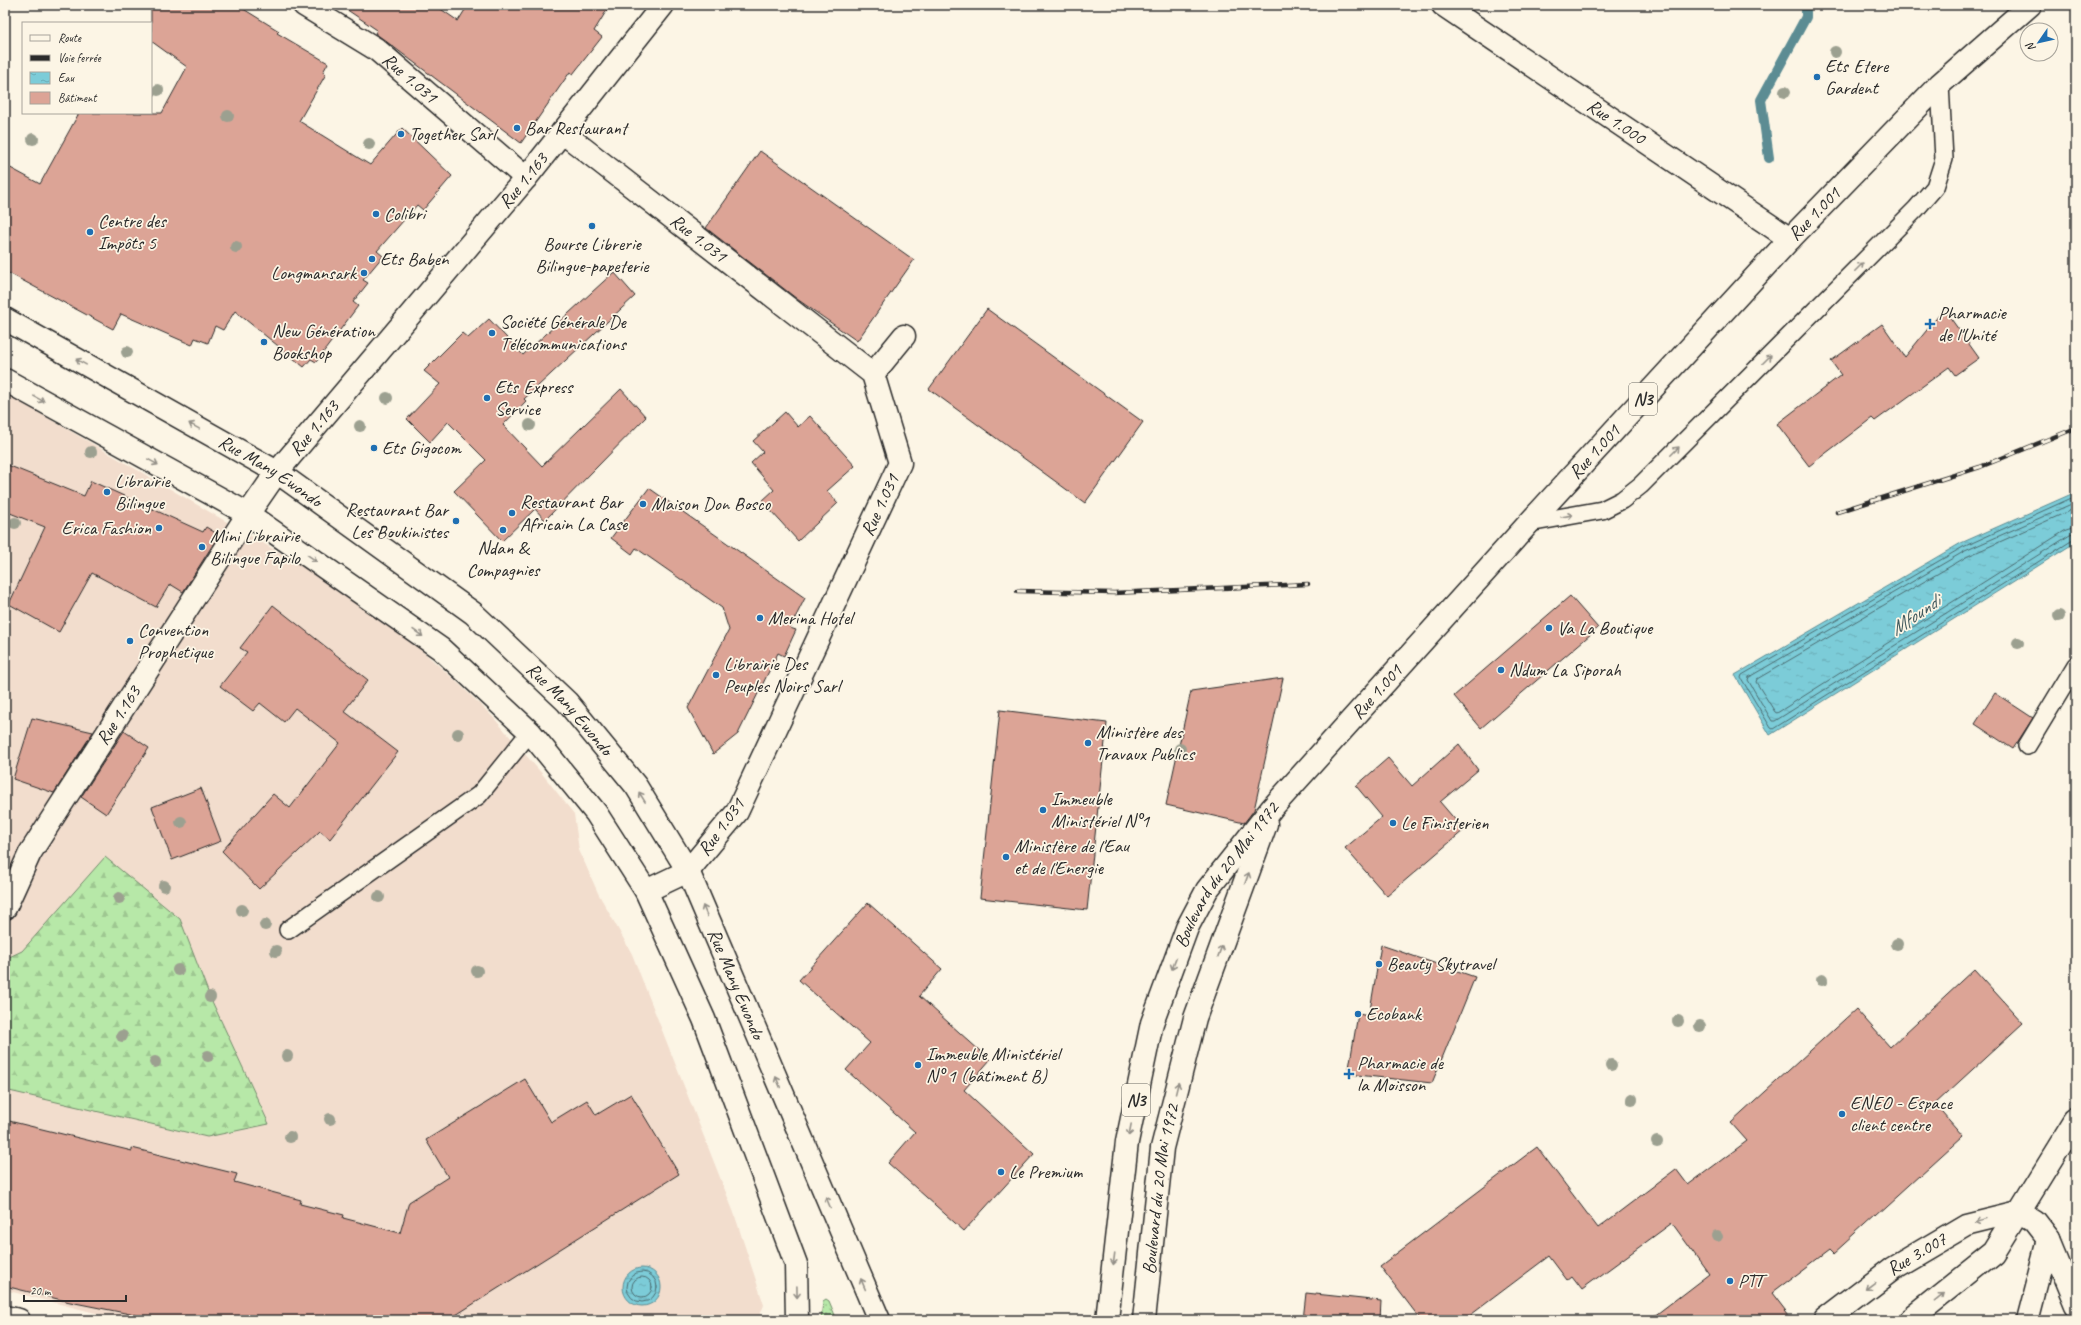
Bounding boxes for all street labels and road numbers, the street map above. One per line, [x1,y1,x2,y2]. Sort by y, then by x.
street label: Rue 1.031 [377,48,444,109]
street label: Rue 1.000 [1582,94,1651,151]
street label: Rue 1.163 [493,147,554,214]
street label: Rue 1.001 [1783,181,1847,246]
street label: Rue 1.031 [665,209,733,269]
road number: N3 [1629,383,1657,415]
street label: Rue 1.163 [284,394,345,461]
street label: Rue 1.001 [1563,419,1626,484]
street label: Rue Many Ewondo [214,430,329,514]
street label: Rue 1.031 [855,469,905,540]
street label: Rue Many Ewondo [521,658,620,762]
street label: Rue 1.001 [1346,658,1409,724]
street label: Rue 1.163 [91,680,147,749]
street label: Rue 1.031 [692,792,751,861]
street label: Boulevard du 20 Mai 1972 [1169,796,1285,951]
street label: Rue Many Ewondo [702,925,771,1045]
road number: N3 [1122,1084,1150,1116]
street label: Boulevard du 20 Mai 1972 [1137,1100,1185,1275]
street label: Rue 3.007 [1881,1226,1952,1281]

